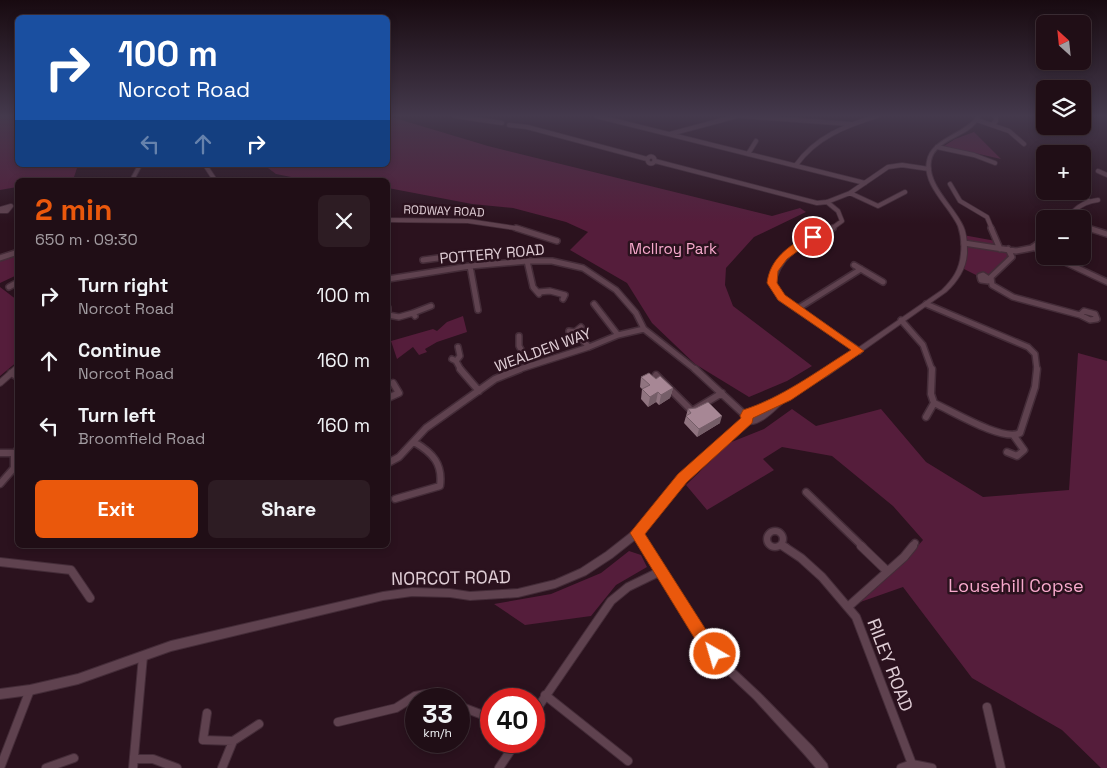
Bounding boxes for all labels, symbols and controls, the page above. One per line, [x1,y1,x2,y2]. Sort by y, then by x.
north arrow [1036,15,1091,70]
map controls [1036,15,1091,265]
text: 100 m [118,32,218,76]
icon: right [35,35,100,100]
text: Norcot Road [118,75,250,103]
button: layers [1036,80,1091,135]
icon: left [136,130,164,158]
icon: ahead [189,130,217,158]
icon: right [242,130,270,158]
button: + [1036,145,1091,200]
text: 2 min [35,190,113,229]
button: close [318,195,370,247]
street label: RODWAY ROAD [403,202,485,220]
button: − [1036,210,1091,265]
pin [792,216,834,258]
icon: arrive [799,223,827,251]
text: 650 m · 09:30 [35,229,138,250]
street label: POTTERY ROAD [439,239,545,268]
park label: McIlroy Park [629,239,717,258]
text: Turn right [78,273,168,298]
icon: right [35,282,63,310]
text: 100 m [316,283,370,308]
text: Norcot Road [78,298,174,319]
street label: WEALDEN WAY [492,323,594,376]
text: Continue [78,338,161,363]
icon: ahead [35,347,63,375]
text: 160 m [317,348,370,373]
text: Norcot Road [78,363,174,384]
text: Turn left [78,403,156,428]
icon: left [35,412,63,440]
text: 160 m [317,413,370,438]
text: Broomfield Road [78,428,205,449]
button: Exit [35,480,198,538]
button: Share [208,480,370,538]
street label: NORCOT ROAD [391,565,511,590]
park label: Lousehill Copse [948,574,1084,597]
street label: RILEY ROAD [862,615,919,714]
position arrow [688,627,740,679]
speed limit sign: 40 [480,688,545,753]
text: 33 [422,698,453,730]
text: km/h [423,725,452,741]

